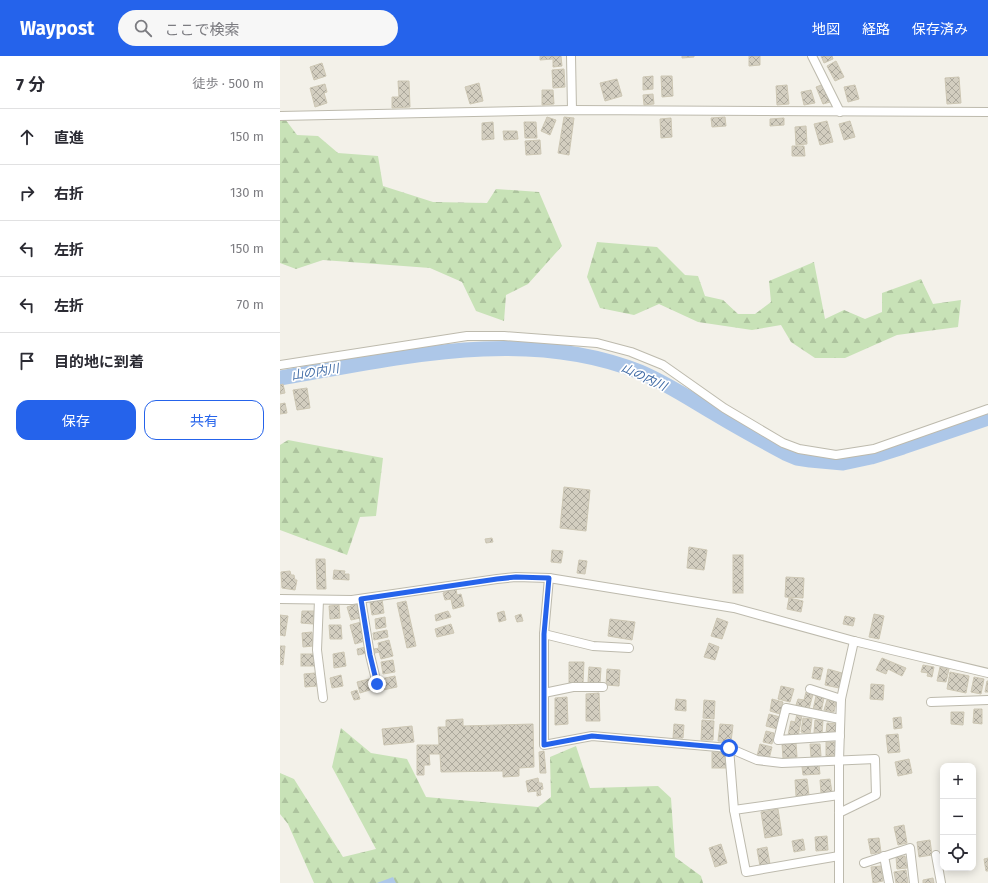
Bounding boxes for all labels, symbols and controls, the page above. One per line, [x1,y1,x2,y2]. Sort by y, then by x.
search box [118,10,398,46]
text: Waypost [20,17,94,40]
icon: search [132,17,154,39]
text: ここで検索 [164,21,239,39]
text: 地図 [812,21,840,38]
text: 経路 [862,21,890,38]
text: 保存済み [912,21,968,38]
text: 7 分 [16,74,45,95]
text: 徒歩 · 500 m [192,76,264,91]
icon: ahead [16,126,38,148]
text: 直進 [54,129,84,147]
text: 150 m [230,129,264,144]
icon: right [16,182,38,204]
text: 右折 [54,185,84,203]
text: 130 m [230,185,264,200]
icon: left [16,238,38,260]
text: 左折 [54,241,84,259]
text: 150 m [230,241,264,256]
icon: left [16,294,38,316]
text: 左折 [54,297,84,315]
text: 70 m [237,297,264,312]
icon: arrive [16,350,38,372]
text: 目的地に到着 [54,353,144,371]
water label: 山の内川 [290,361,342,383]
water label: 山の内川 [619,361,671,394]
button: 保存 [16,400,136,440]
button: 共有 [144,400,264,440]
route end [368,675,386,693]
route start [720,739,738,757]
map controls [940,763,976,871]
button: + [940,763,976,799]
button: − [940,799,976,835]
button: locate [940,835,976,871]

